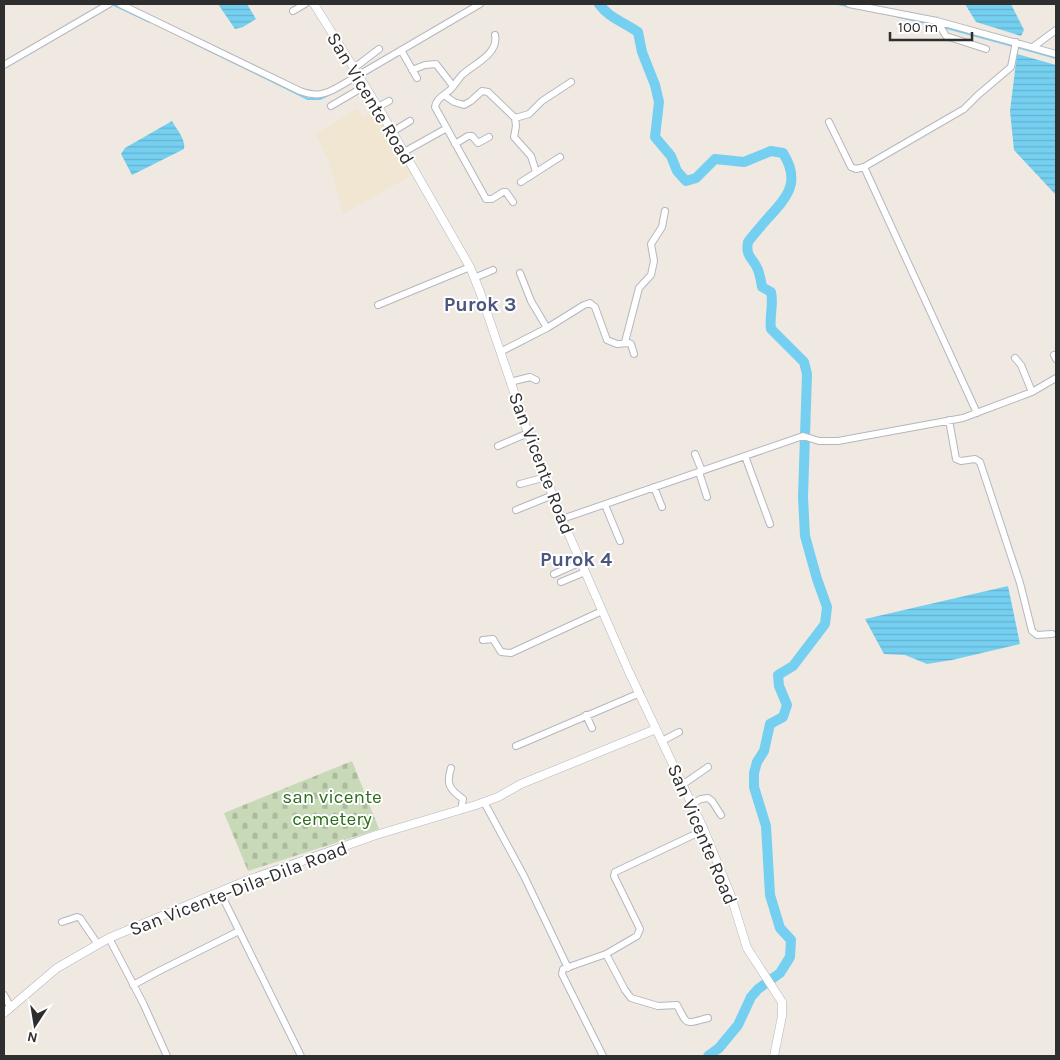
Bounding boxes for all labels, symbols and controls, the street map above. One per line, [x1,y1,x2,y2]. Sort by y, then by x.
scale bar [890,10,972,42]
text: 100 m [898,18,938,36]
street label: San Vicente Road [322,28,418,169]
district label: Purok 3 [444,293,516,316]
street label: San Vicente Road [504,389,578,538]
district label: Purok 4 [540,548,612,571]
street label: San Vicente Road [663,761,742,908]
park label: san vicente cemetery [282,786,382,830]
street label: San Vicente-Dila-Dila Road [126,837,350,941]
north arrow [10,1000,60,1050]
text: N [26,1028,39,1047]

